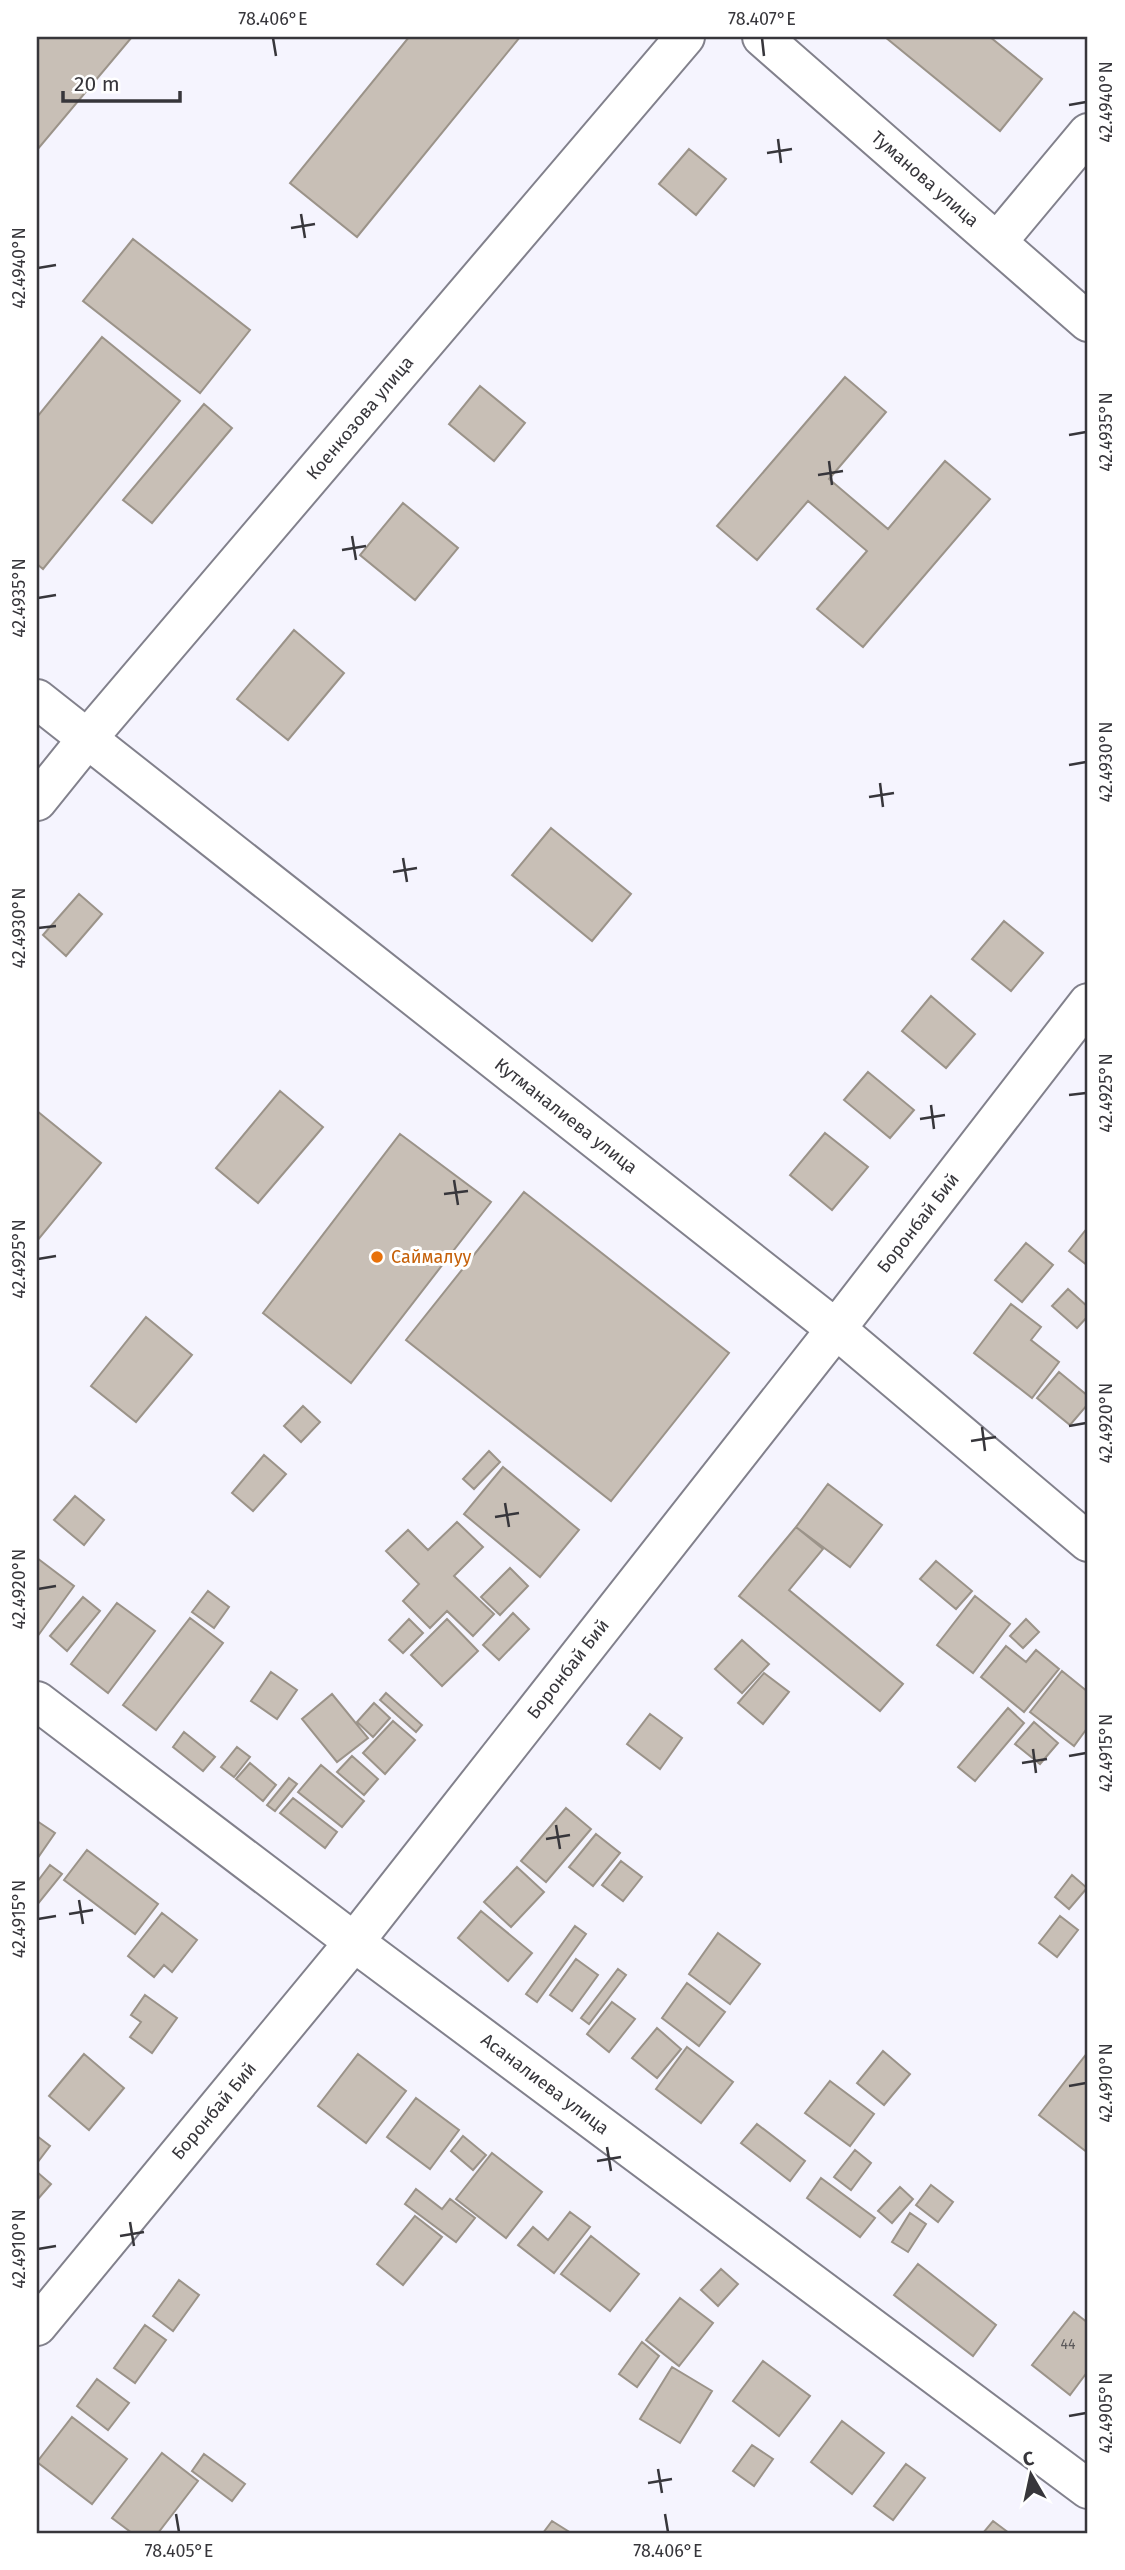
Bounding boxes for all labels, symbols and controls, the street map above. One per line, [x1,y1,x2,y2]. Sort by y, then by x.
text: 78.406°E [238,8,308,30]
text: 78.407°E [728,8,796,30]
scale bar [63,60,180,104]
text: 42.4940°N [1095,61,1117,143]
text: 20 m [74,71,120,97]
street label: Туманова улица [867,126,983,232]
text: 42.4940°N [8,227,30,309]
street label: Коенкозова улица [302,352,418,484]
text: 42.4935°N [1095,392,1117,472]
text: 42.4935°N [8,558,30,638]
text: 42.4930°N [1095,722,1117,802]
text: 42.4930°N [8,888,30,968]
street label: Кутманалиева улица [490,1053,642,1179]
text: 42.4925°N [1095,1053,1117,1133]
street label: Боронбай Бий [872,1169,964,1277]
text: 42.4925°N [8,1219,30,1299]
place label: Саймалуу [391,1246,472,1268]
marker: Саймалуу [369,1249,385,1265]
text: 42.4920°N [1095,1383,1117,1463]
text: 42.4920°N [8,1549,30,1629]
street label: Боронбай Бий [522,1615,614,1723]
text: 42.4915°N [1095,1714,1117,1792]
text: 42.4915°N [8,1880,30,1958]
street label: Асаналиева улица [477,2029,613,2139]
text: 42.4910°N [1095,2043,1117,2123]
street label: Боронбай Бий [167,2058,261,2164]
text: 42.4910°N [8,2209,30,2289]
house number: 44 [1061,2336,1076,2353]
text: 42.4905°N [1095,2372,1117,2454]
north arrow [996,2440,1066,2510]
text: С [1021,2446,1036,2471]
text: 78.405°E [145,2540,213,2562]
text: 78.406°E [633,2540,703,2562]

